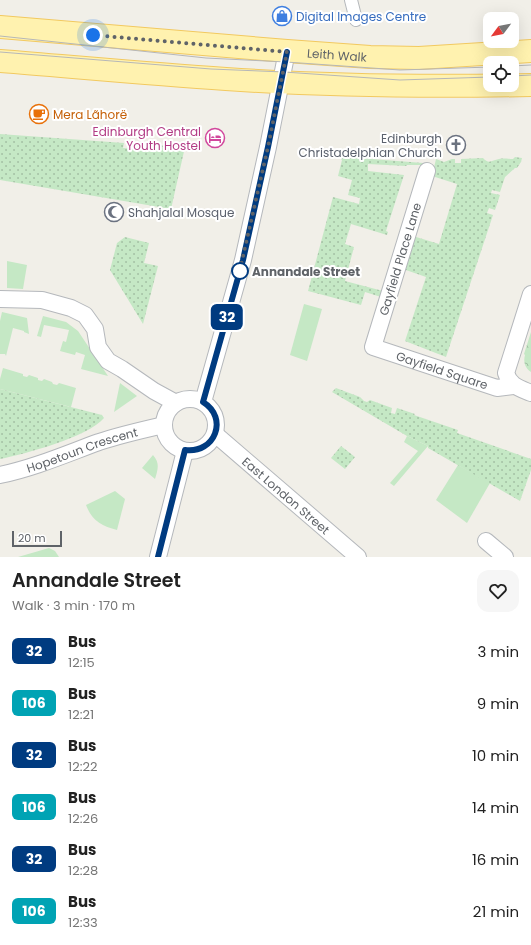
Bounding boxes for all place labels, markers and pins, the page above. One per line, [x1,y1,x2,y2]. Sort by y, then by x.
shop icon: Digital Images Centre [271,5,293,27]
place label: Digital Images Centre [296,8,426,25]
cafe icon: Mera Lãhorë [28,103,50,125]
place label: Mera Lãhorë [53,106,127,123]
place label: Edinburgh Central Youth Hostel [93,123,201,154]
hotel icon: Edinburgh Central Youth Hostel [204,127,226,149]
place label: Edinburgh Christadelphian Church [299,130,442,161]
church icon: Edinburgh Christadelphian Church [445,134,467,156]
mosque icon: Shahjalal Mosque [103,201,125,223]
place label: Shahjalal Mosque [128,204,234,221]
marker: Annandale Street [231,262,249,280]
place label: Annandale Street [252,263,360,280]

